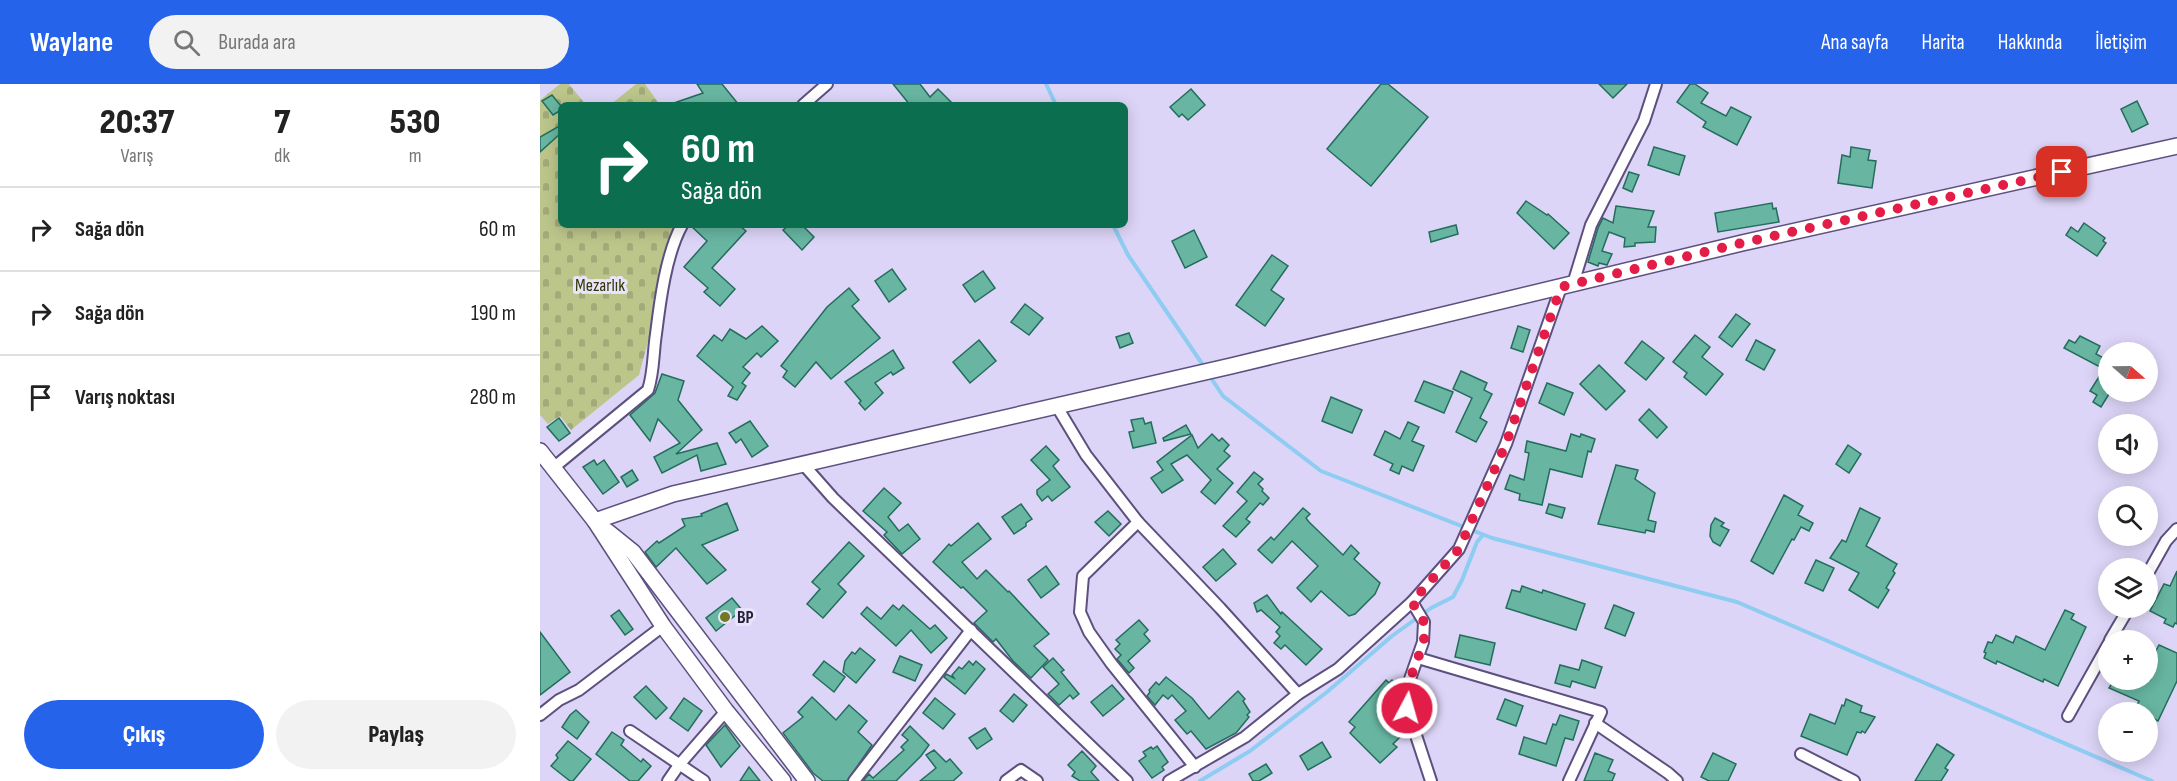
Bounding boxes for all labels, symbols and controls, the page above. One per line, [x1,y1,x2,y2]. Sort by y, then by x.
search box [149,15,569,69]
text: Waylane [30,26,113,59]
icon: search [170,26,203,59]
text: Burada ara [218,29,296,56]
text: Ana sayfa [1821,30,1889,55]
text: Harita [1922,30,1965,55]
text: Hakkında [1998,30,2062,55]
text: İletişim [2095,30,2147,55]
text: 20:37 [100,101,174,144]
text: 7 [274,101,290,144]
text: 530 [390,101,440,144]
text: 60 m [681,124,755,175]
icon: right [582,126,660,204]
text: Varış [121,144,153,168]
text: dk [274,144,290,168]
text: m [409,144,422,168]
pin [2036,146,2087,197]
icon: arrive [2045,155,2078,188]
text: Sağa dön [681,175,762,207]
icon: right [24,213,57,246]
text: Sağa dön [75,216,144,243]
text: 60 m [479,216,516,243]
park label: Mezarlık [575,275,625,296]
icon: right [24,297,57,330]
text: Sağa dön [75,300,144,327]
text: 190 m [471,300,516,327]
north arrow [2098,342,2158,402]
map controls [2098,342,2158,762]
icon: arrive [24,381,57,414]
text: Varış noktası [75,384,175,411]
text: 280 m [470,384,516,411]
button: sound [2098,414,2158,474]
button: search [2098,486,2158,546]
button: layers [2098,558,2158,618]
place label: BP [737,607,754,628]
marker: BP [718,610,732,624]
button: + [2098,630,2158,690]
position arrow [1375,676,1439,740]
button: Çıkış [24,700,264,769]
button: Paylaş [276,700,516,769]
button: − [2098,702,2158,762]

